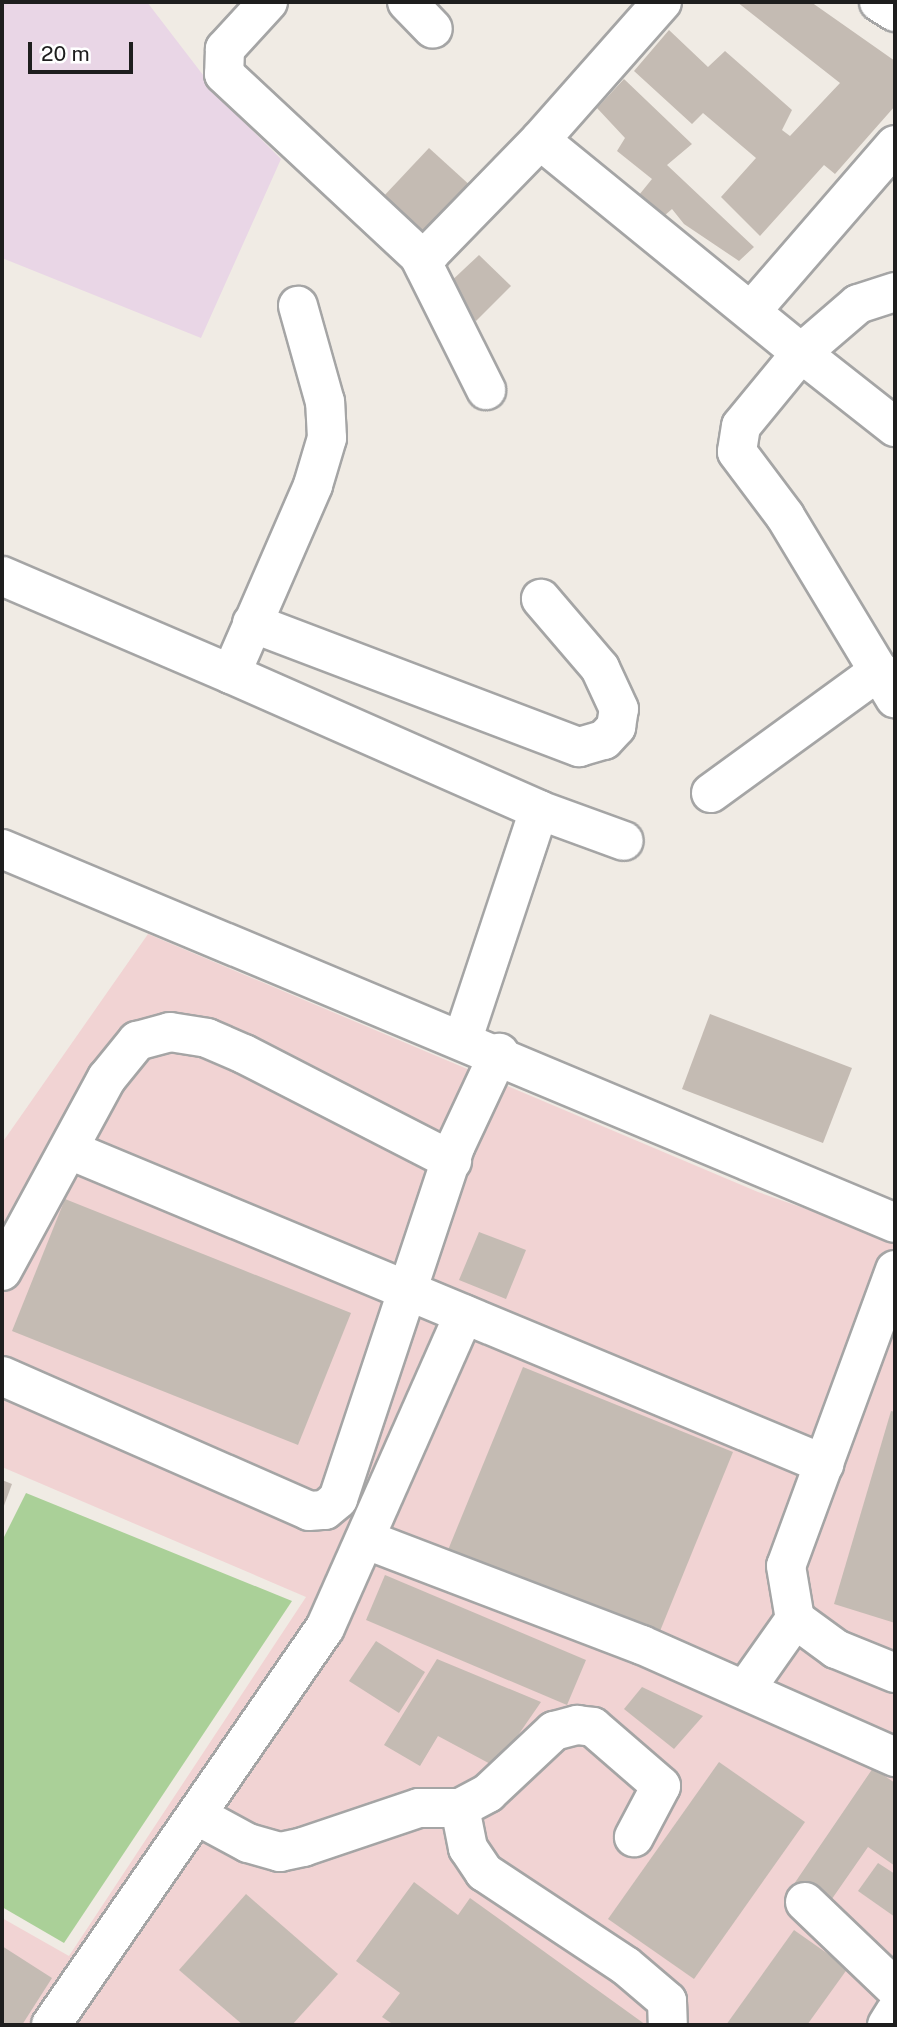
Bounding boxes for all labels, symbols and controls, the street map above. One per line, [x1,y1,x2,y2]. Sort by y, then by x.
scale bar [32,28,136,72]
text: 20 m [41,41,90,66]

